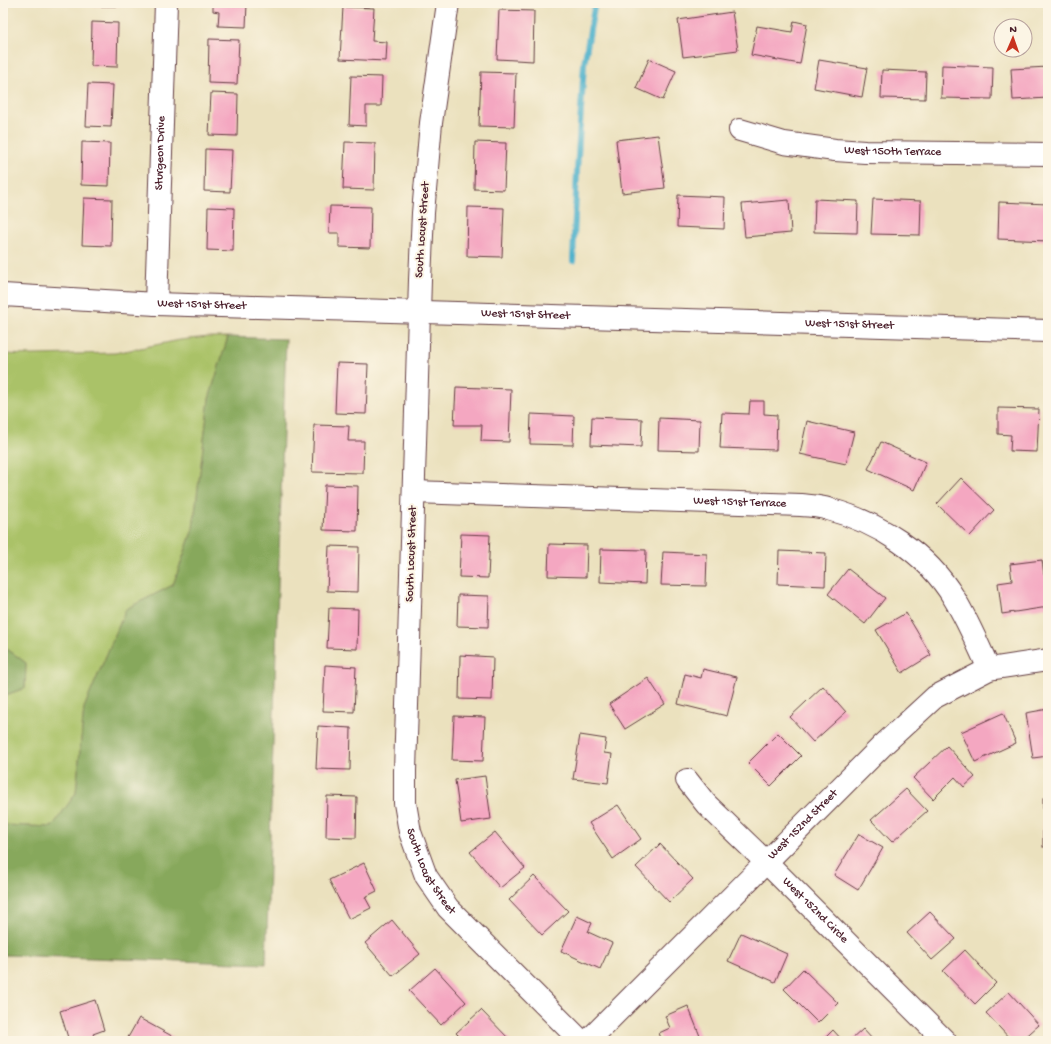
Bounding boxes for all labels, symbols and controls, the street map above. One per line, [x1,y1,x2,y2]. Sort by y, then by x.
north arrow [993,18,1033,58]
text: N [1009,24,1017,36]
street label: Sturgeon Drive [153,115,169,190]
street label: West 150th Terrace [844,144,942,160]
street label: South Locust Street [413,180,433,278]
street label: West 151st Street [157,297,247,314]
street label: West 151st Street [481,307,571,324]
street label: West 151st Street [805,317,895,333]
street label: West 151st Terrace [693,494,787,512]
street label: South Locust Street [403,505,421,602]
street label: West 152nd Street [765,786,842,863]
street label: South Locust Street [403,827,459,919]
street label: West 152nd Circle [779,875,851,947]

